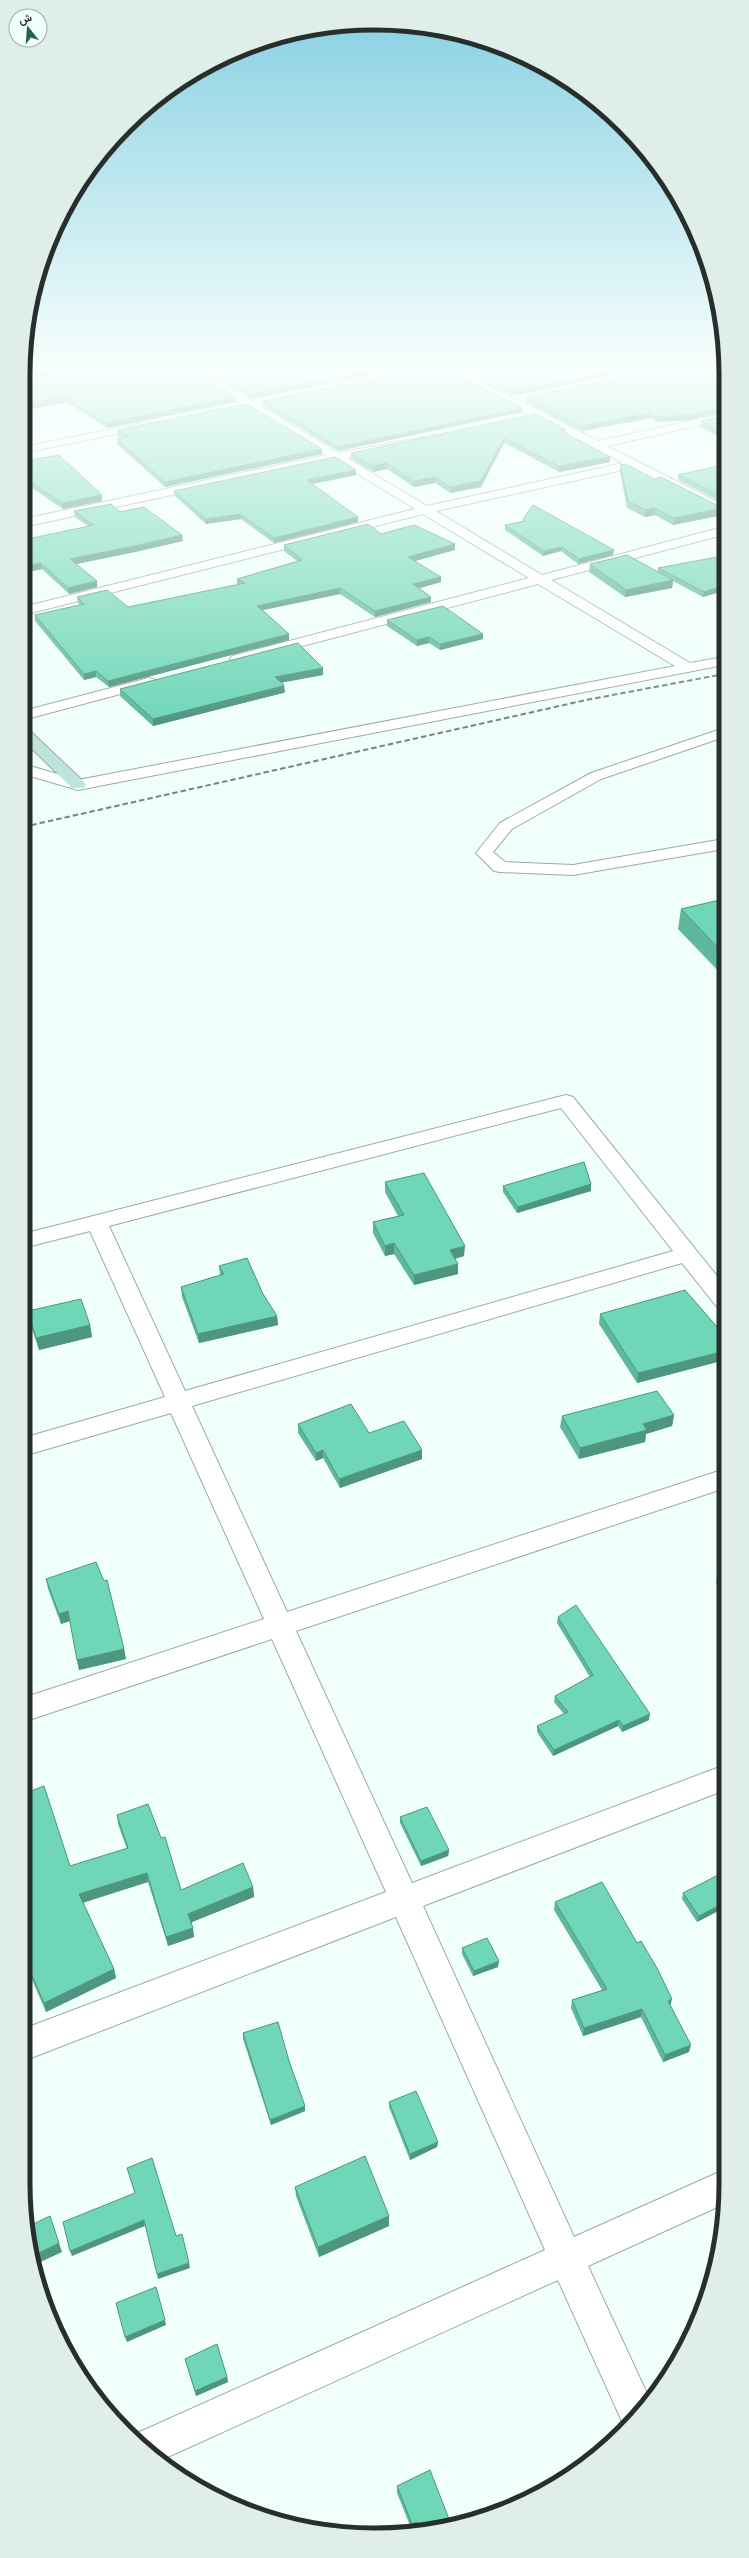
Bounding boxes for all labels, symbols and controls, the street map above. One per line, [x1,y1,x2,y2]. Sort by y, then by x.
north arrow [8,8,48,48]
text: ش [17,10,33,27]

